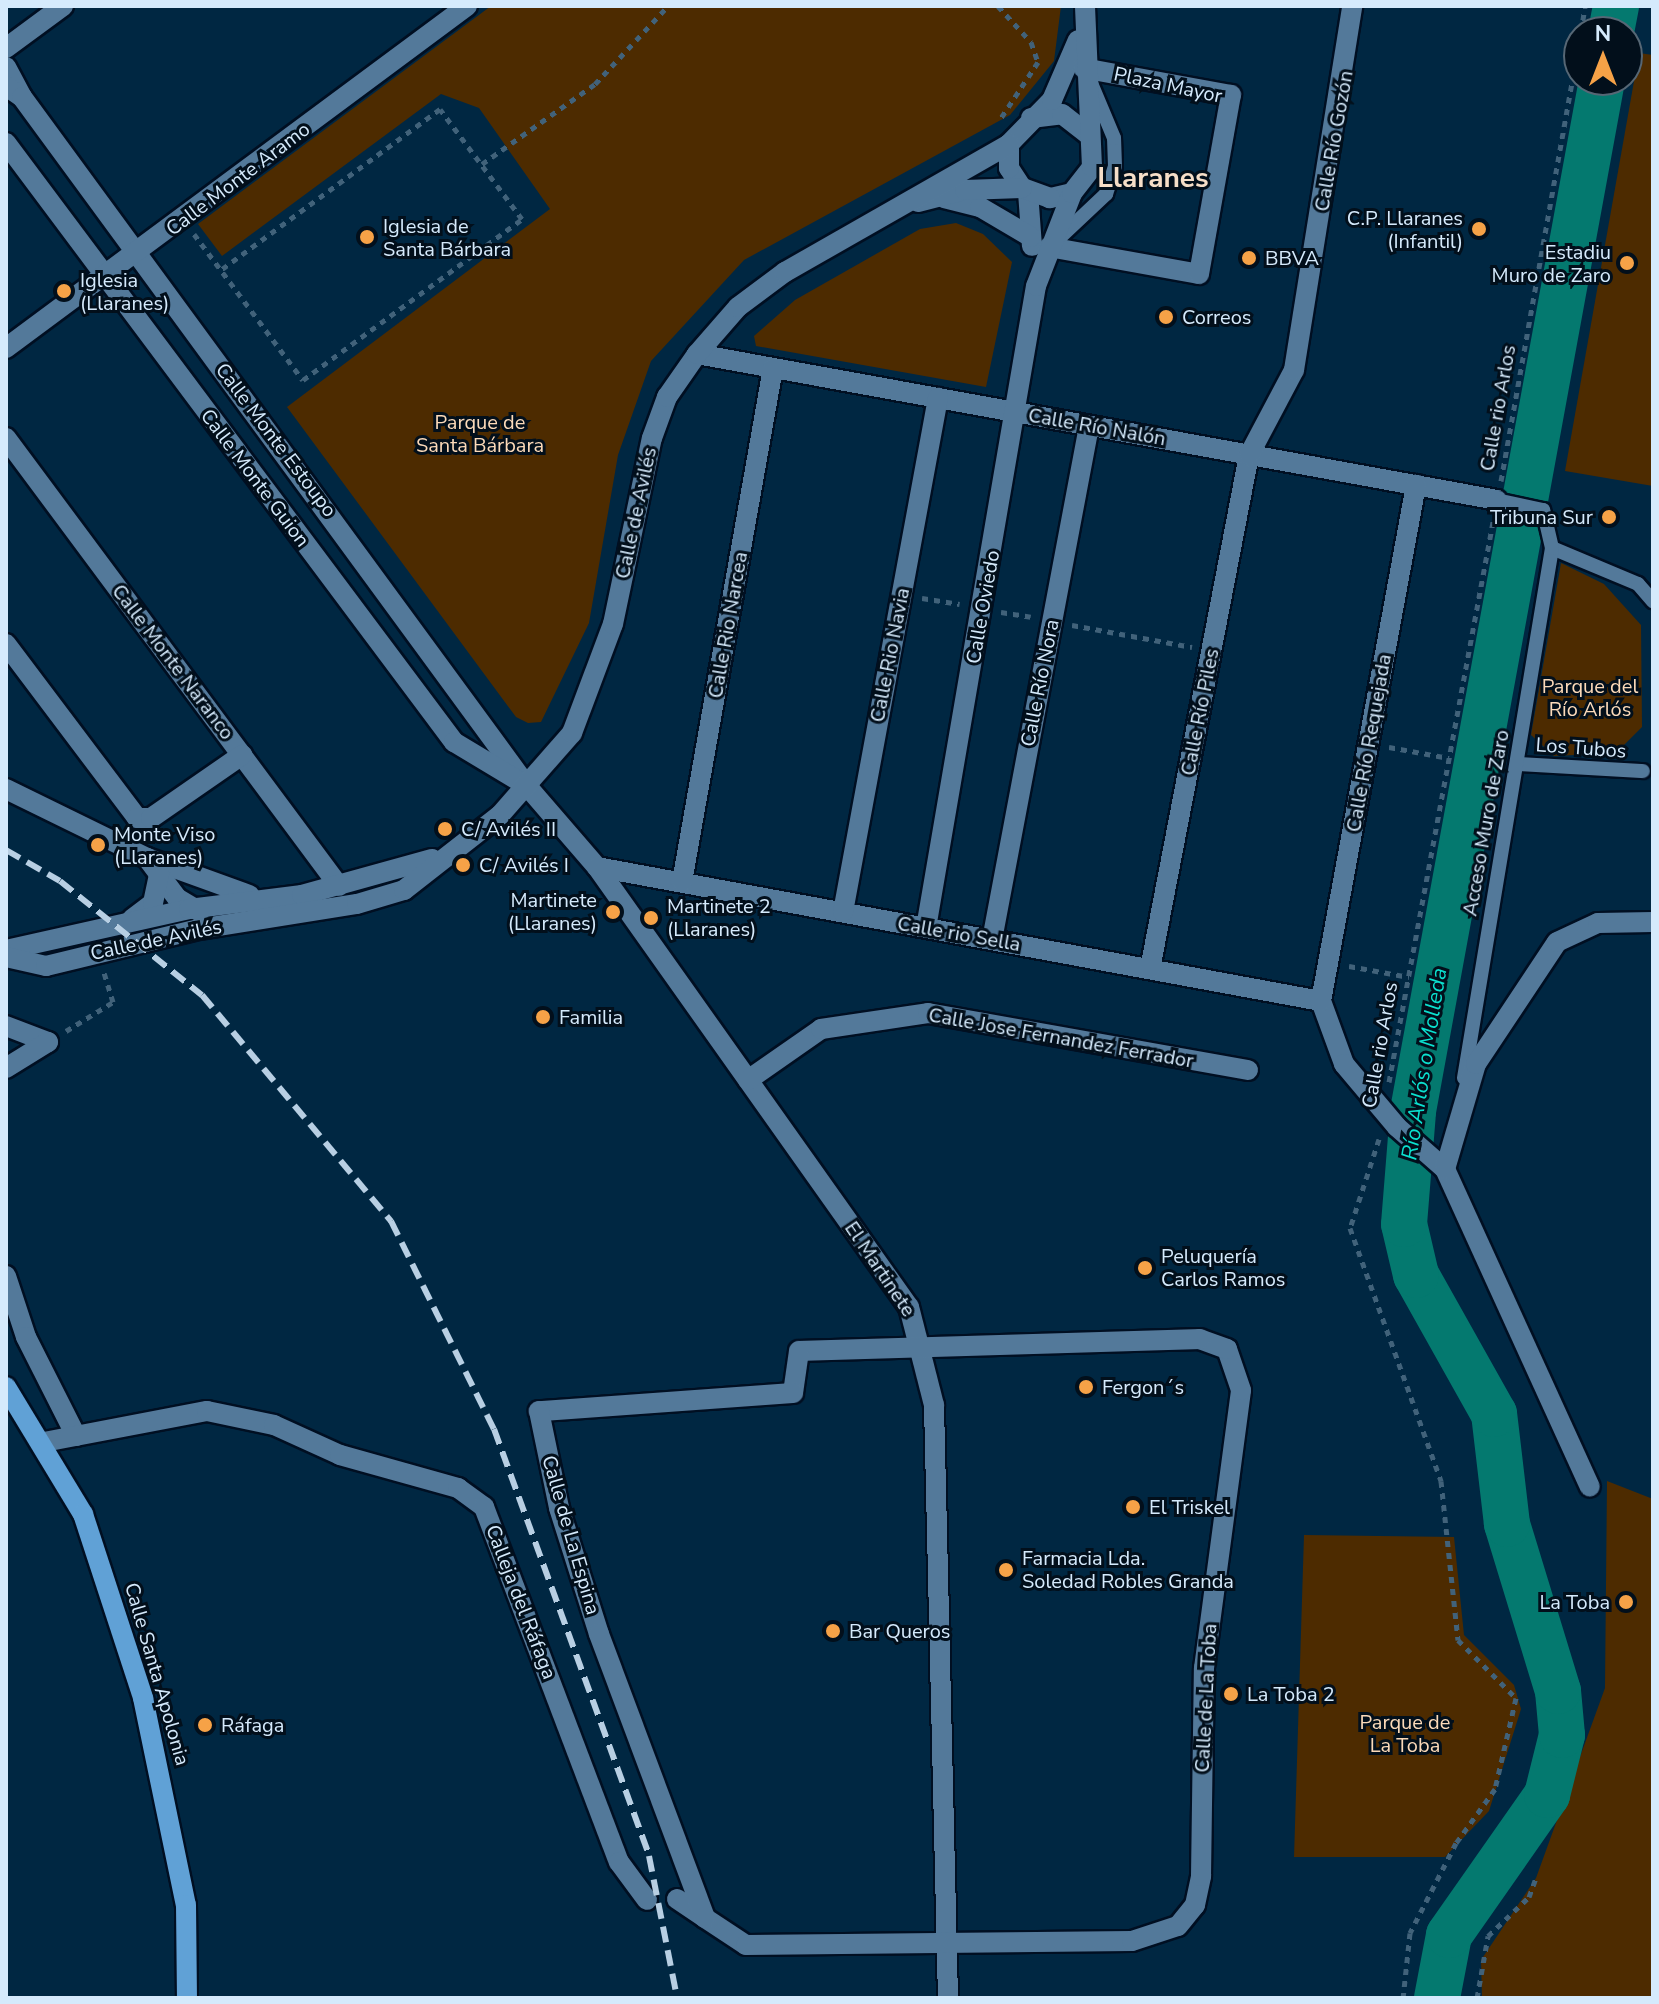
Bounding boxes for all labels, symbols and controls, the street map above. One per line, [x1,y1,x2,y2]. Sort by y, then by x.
north arrow [1563,16,1643,96]
text: N [1595,19,1611,49]
street label: Plaza Mayor [1112,62,1224,108]
street label: Calle Río Gozón [1310,69,1358,213]
street label: Calle Monte Aramo [161,117,315,241]
district label: Llaranes [1097,161,1209,195]
place label: C.P. Llaranes (Infantil) [1347,206,1463,253]
place label: Iglesia de Santa Bárbara [383,214,511,261]
marker: C.P. Llaranes (Infantil) [1470,220,1488,238]
marker: Iglesia de Santa Bárbara [358,228,376,246]
place label: Estadiu Muro de Zaro [1492,240,1611,287]
place label: BBVA [1265,246,1319,270]
marker: BBVA [1240,249,1258,267]
marker: Estadiu Muro de Zaro [1618,254,1636,272]
place label: Iglesia (Llaranes) [80,268,169,315]
marker: Iglesia (Llaranes) [55,282,73,300]
place label: Correos [1182,305,1251,329]
marker: Correos [1157,308,1175,326]
street label: Calle rio Arlos [1475,343,1521,473]
street label: Calle Monte Estoupo [210,358,342,522]
street label: Calle Río Nalón [1026,403,1168,451]
street label: Calle Monte Guion [195,404,315,552]
park label: Parque de Santa Bárbara [416,411,544,458]
street label: Calle de Avilés [610,445,662,581]
place label: Tribuna Sur [1490,505,1593,529]
marker: Tribuna Sur [1600,508,1618,526]
street label: Calle Oviedo [961,548,1005,666]
street label: Calle Rio Narcea [703,550,753,700]
street label: Calle Monte Naranco [107,580,239,744]
street label: Calle Rio Navia [865,586,915,724]
street label: Calle Río Nora [1016,617,1064,749]
street label: Calle Río Piles [1176,646,1224,778]
street label: Calle Río Requejada [1342,652,1396,834]
park label: Parque del Río Arlós [1542,675,1638,722]
street label: Acceso Muro de Zaro [1458,728,1514,918]
street label: Los Tubos [1535,733,1627,763]
place label: C/ Avilés II [461,817,556,841]
marker: C/ Avilés II [436,820,454,838]
place label: Monte Viso (Llaranes) [114,822,215,869]
marker: Monte Viso (Llaranes) [89,836,107,854]
place label: C/ Avilés I [479,853,569,877]
marker: C/ Avilés I [454,856,472,874]
place label: Martinete (Llaranes) [508,888,597,935]
place label: Martinete 2 (Llaranes) [667,894,771,941]
marker: Martinete (Llaranes) [604,903,622,921]
marker: Martinete 2 (Llaranes) [642,909,660,927]
street label: Calle rio Sella [896,911,1022,957]
street label: Calle de Avilés [88,914,224,966]
water label: Río Arlós o Molleda [1397,966,1453,1162]
street label: Calle rio Arlos [1357,980,1403,1110]
street label: Calle Jose Fernandez Ferrador [927,1003,1195,1073]
place label: Familia [559,1005,623,1029]
marker: Familia [534,1008,552,1026]
street label: El Martinete [839,1217,921,1321]
place label: Peluquería Carlos Ramos [1161,1244,1285,1291]
marker: Peluquería Carlos Ramos [1136,1259,1154,1277]
place label: Fergon´s [1102,1375,1184,1399]
marker: Fergon´s [1077,1378,1095,1396]
street label: Calle de La Espina [537,1453,605,1617]
place label: El Triskel [1149,1495,1230,1519]
marker: El Triskel [1124,1498,1142,1516]
street label: Calleja del Ráfaga [481,1521,561,1683]
place label: Farmacia Lda. Soledad Robles Granda [1022,1546,1234,1593]
marker: Farmacia Lda. Soledad Robles Granda [997,1561,1015,1579]
street label: Calle Santa Apolonia [119,1580,195,1768]
place label: La Toba [1540,1590,1610,1614]
marker: La Toba [1617,1593,1635,1611]
place label: Bar Queros [849,1619,950,1643]
marker: Bar Queros [824,1622,842,1640]
street label: Calle de La Toba [1190,1623,1222,1773]
place label: La Toba 2 [1247,1682,1335,1706]
marker: La Toba 2 [1222,1685,1240,1703]
park label: Parque de La Toba [1360,1710,1450,1757]
place label: Ráfaga [221,1713,284,1737]
marker: Ráfaga [196,1716,214,1734]

